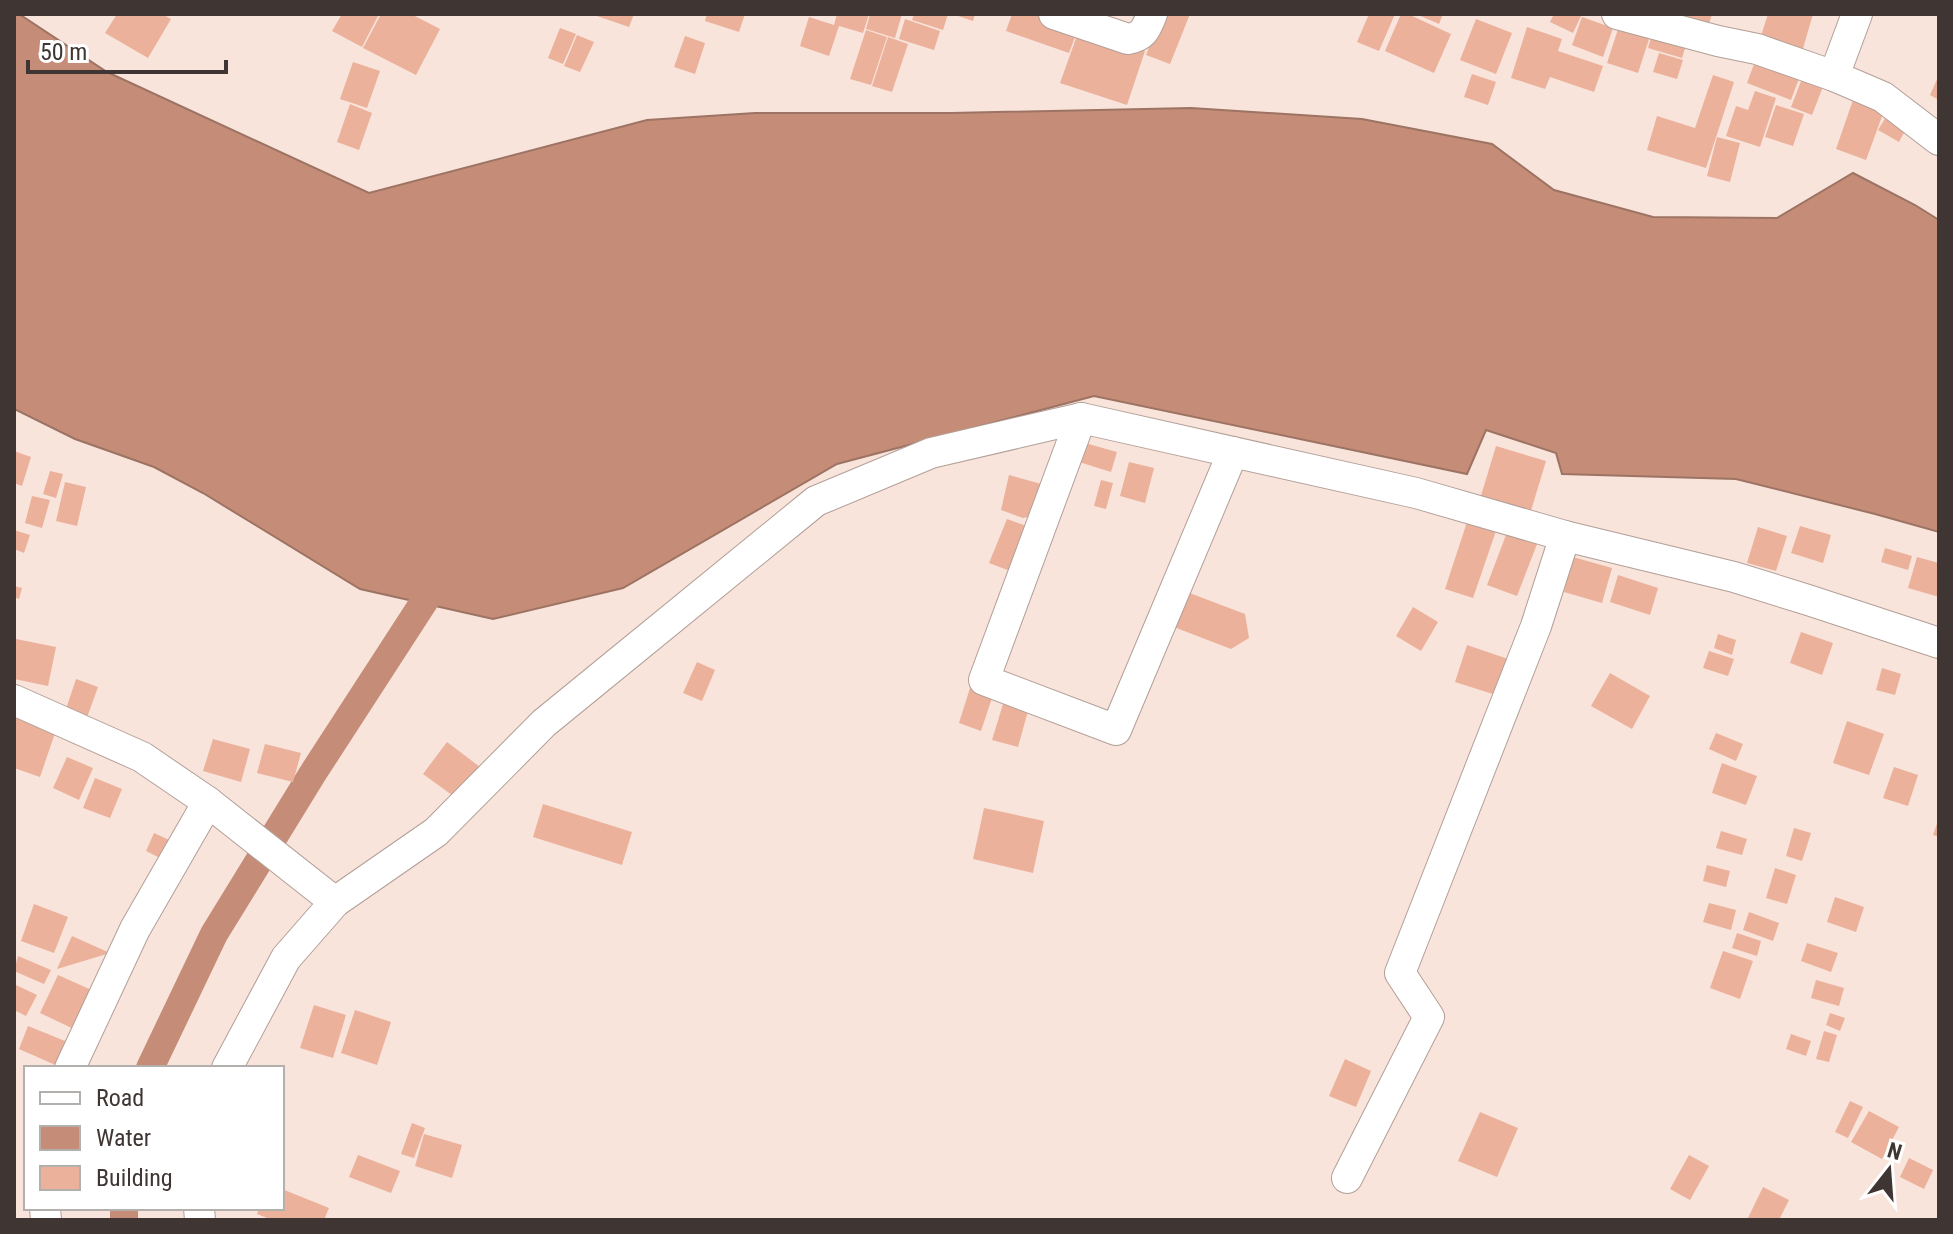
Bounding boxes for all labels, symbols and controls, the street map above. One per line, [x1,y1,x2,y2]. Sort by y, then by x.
scale bar [28,24,226,74]
text: 50 m [40,38,87,66]
legend [24,1066,284,1210]
text: Road [96,1084,144,1112]
text: Water [96,1124,151,1152]
north arrow [1849,1130,1929,1210]
text: N [1885,1137,1905,1165]
text: Building [96,1164,173,1192]

